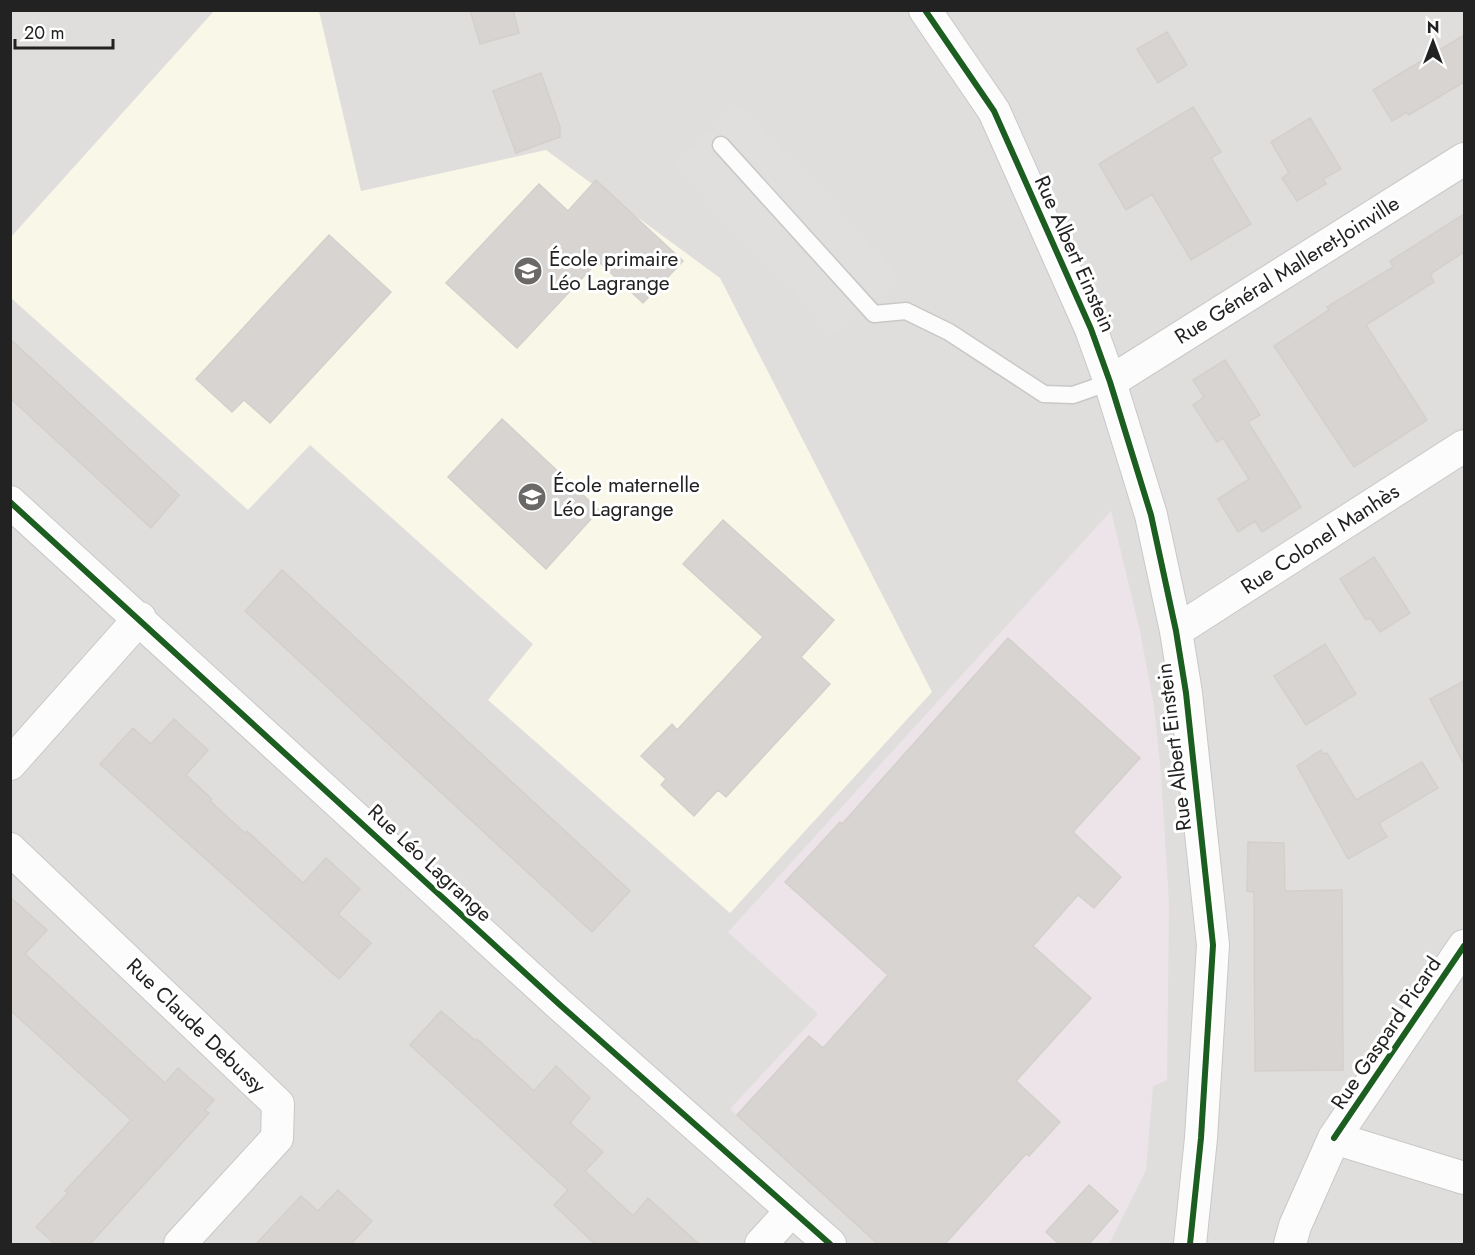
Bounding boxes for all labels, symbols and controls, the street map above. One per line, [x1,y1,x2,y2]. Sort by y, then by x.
scale bar [15,12,112,50]
north arrow [1403,12,1463,72]
text: N [1427,16,1439,39]
text: 20 m [24,20,64,46]
street label: Rue Albert Einstein [1027,171,1123,337]
street label: Rue Général Malleret-Joinville [1169,188,1405,352]
place label: École primaire Léo Lagrange [549,244,678,298]
school or university icon: École primaire Léo Lagrange [512,255,544,287]
place label: École maternelle Léo Lagrange [553,470,700,524]
street label: Rue Colonel Manhès [1235,476,1405,602]
school or university icon: École maternelle Léo Lagrange [516,481,548,513]
street label: Rue Albert Einstein [1149,661,1199,833]
street label: Rue Léo Lagrange [361,797,499,929]
street label: Rue Claude Debussy [120,951,273,1101]
street label: Rue Gaspard Picard [1324,951,1448,1115]

